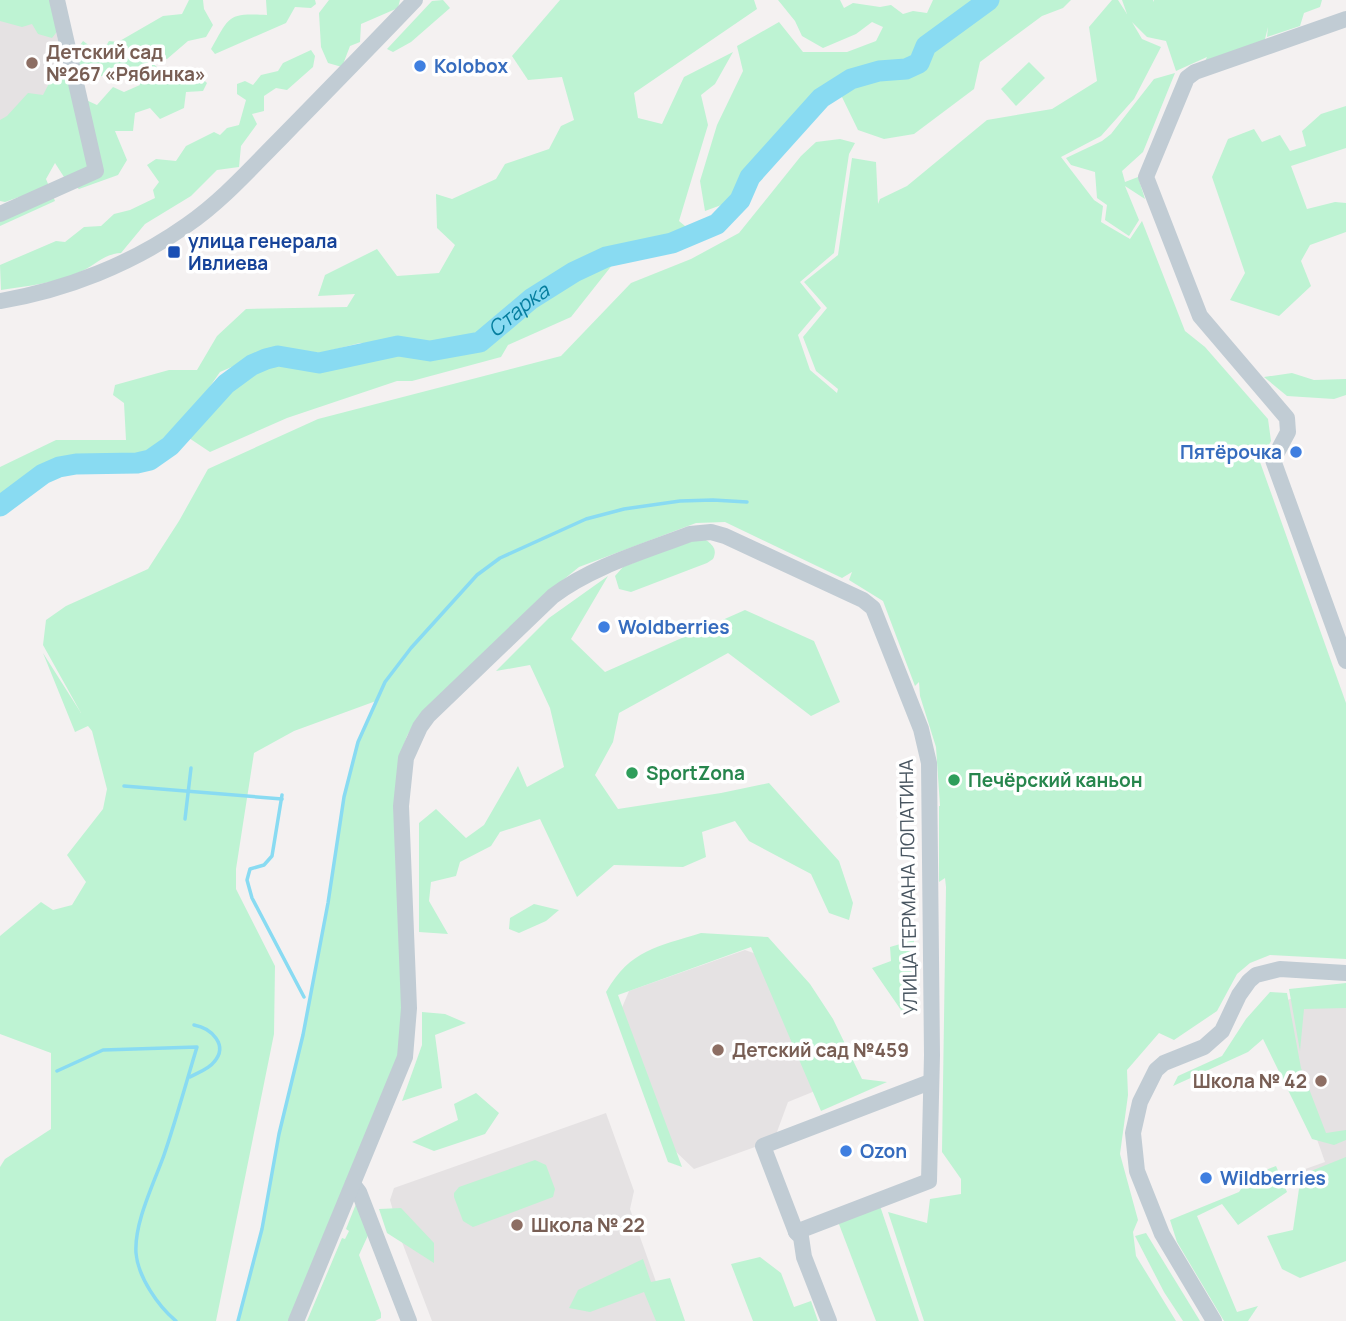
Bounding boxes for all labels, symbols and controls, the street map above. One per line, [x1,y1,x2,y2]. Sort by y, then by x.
place label: Детский сад №267 «Рябинка» [46,39,206,87]
place label: Kolobox [434,53,508,79]
marker: Детский сад №267 «Рябинка» [24,55,40,71]
marker: Kolobox [412,58,428,74]
place label: улица генерала Ивлиева [188,228,337,276]
marker: улица генерала Ивлиева [166,244,182,260]
water label: Старка [481,275,555,343]
place label: Пятёрочка [1180,439,1282,465]
marker: Пятёрочка [1288,444,1304,460]
place label: Woldberries [618,614,730,640]
marker: Woldberries [596,619,612,635]
street label: УЛИЦА ГЕРМАНА ЛОПАТИНА [893,759,923,1015]
place label: SportZona [646,760,745,786]
marker: SportZona [624,765,640,781]
place label: Печёрский каньон [968,767,1143,793]
marker: Печёрский каньон [946,772,962,788]
place label: Детский сад №459 [732,1037,909,1063]
marker: Детский сад №459 [710,1042,726,1058]
place label: Школа № 42 [1193,1068,1307,1094]
marker: Школа № 42 [1313,1073,1329,1089]
place label: Ozon [860,1138,907,1164]
marker: Ozon [838,1143,854,1159]
place label: Wildberries [1220,1165,1326,1191]
marker: Wildberries [1198,1170,1214,1186]
place label: Школа № 22 [531,1212,645,1238]
marker: Школа № 22 [509,1217,525,1233]

